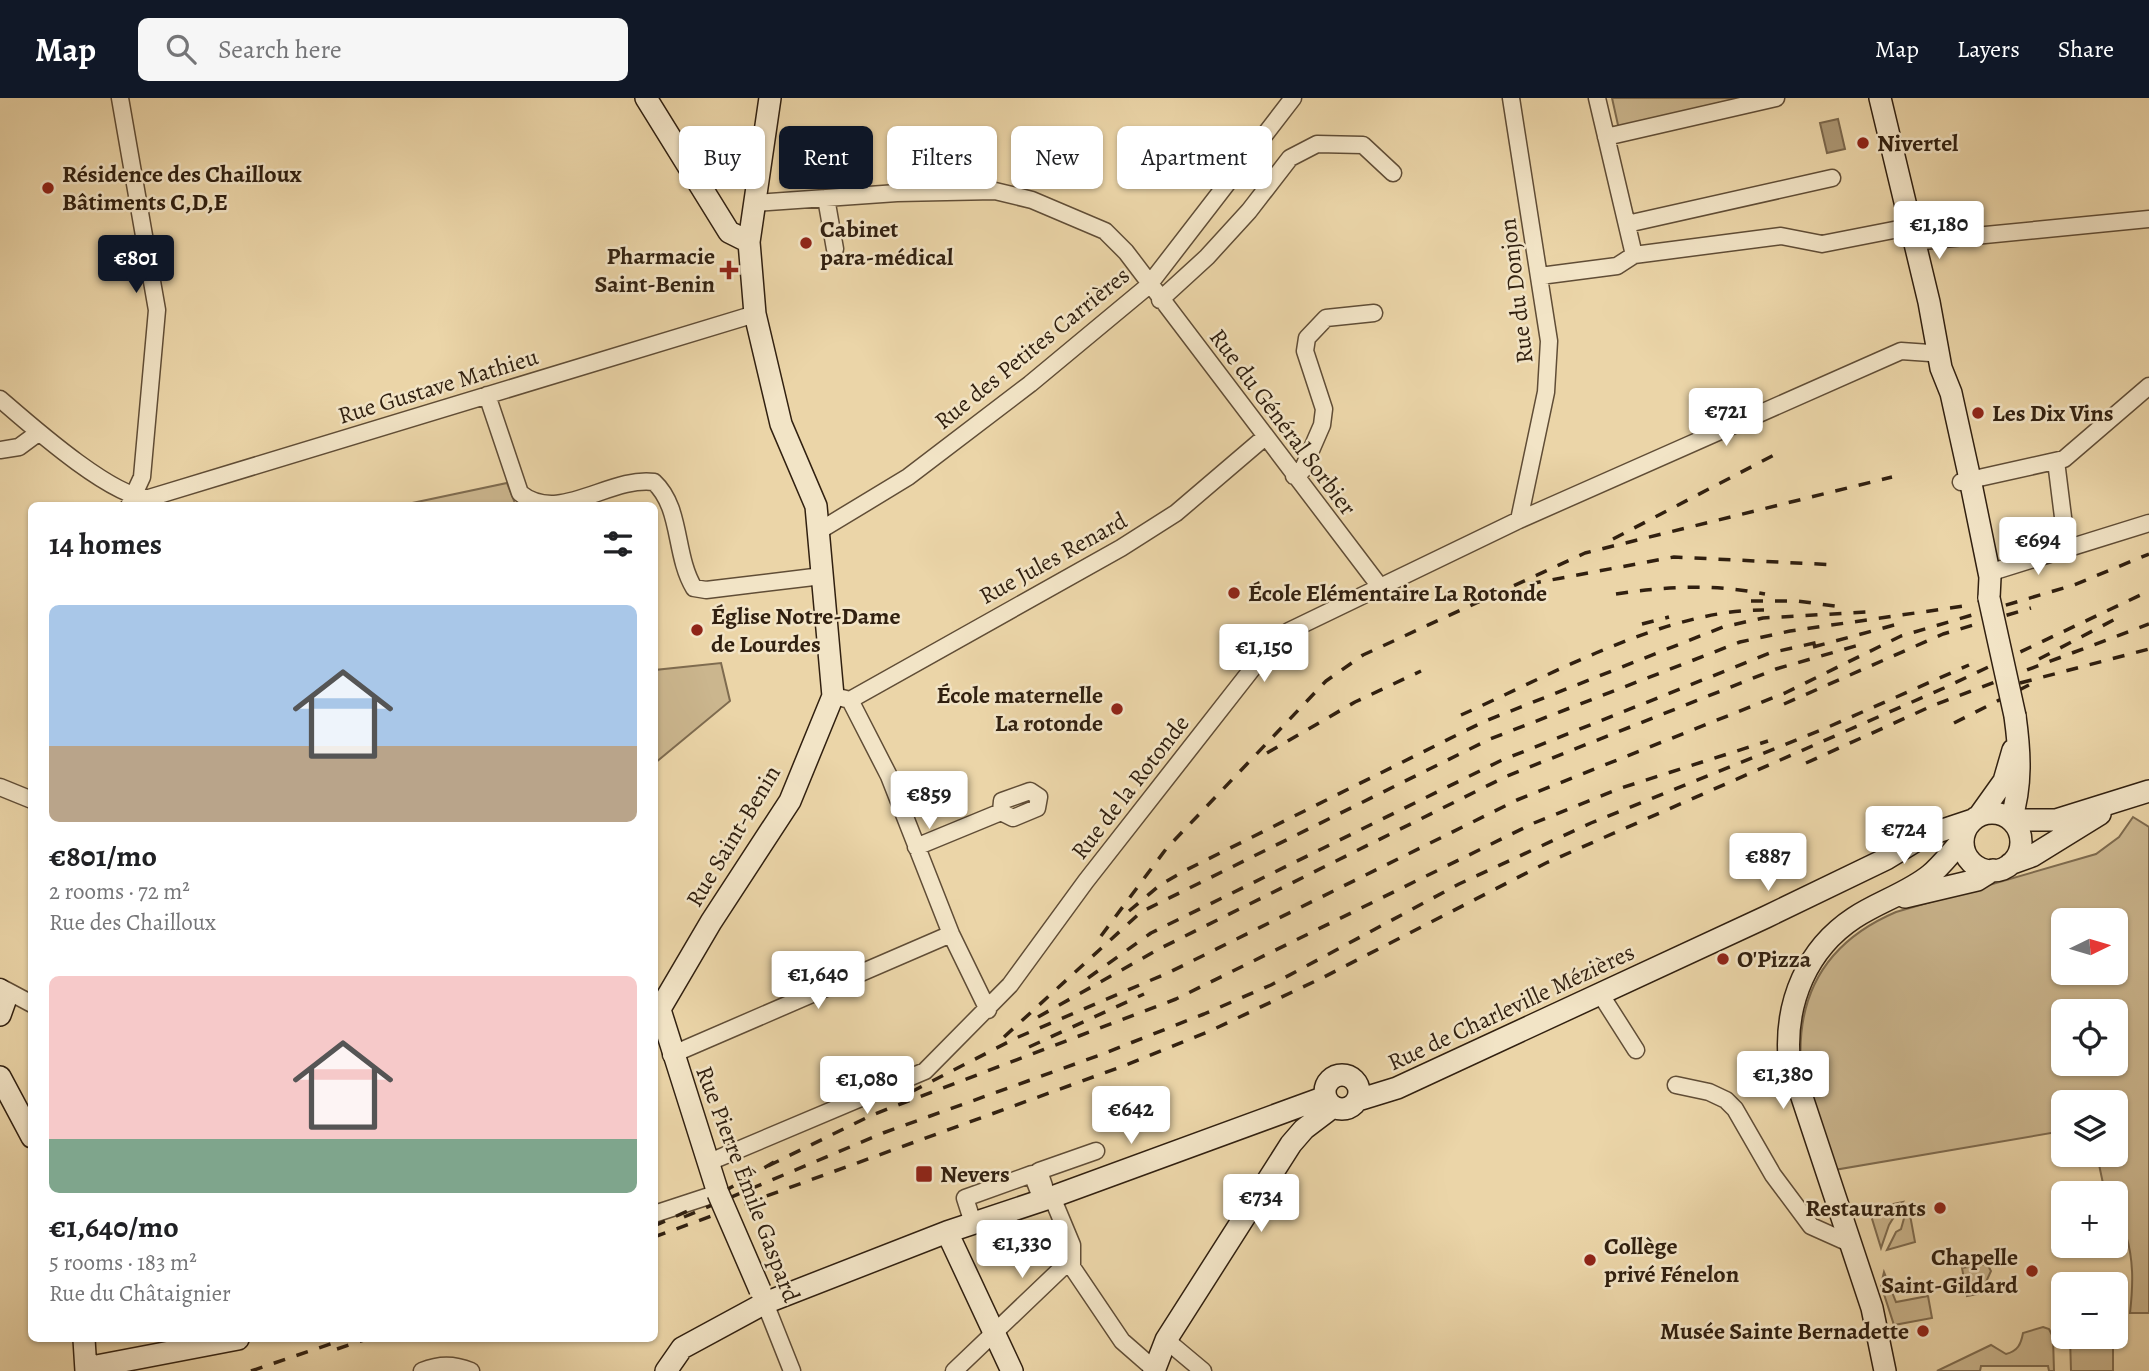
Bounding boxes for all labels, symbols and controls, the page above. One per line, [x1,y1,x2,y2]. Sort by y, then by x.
search box [138,18,628,81]
text: Map [35,27,96,72]
icon: search [162,30,200,68]
text: Search here [218,32,342,67]
text: Map [1875,33,1919,65]
text: Layers [1957,33,2020,65]
text: Share [2058,33,2114,65]
chip: Buy [679,126,765,189]
chip: Rent [779,126,873,189]
chip: Filters [887,126,997,189]
chip: New [1011,126,1103,189]
chip: Apartment [1117,126,1272,189]
place label: Nivertel [1877,127,1959,159]
marker: Nivertel [1855,135,1871,151]
place label: Résidence des Chailloux Bâtiments C,D,E [62,158,302,218]
marker: Résidence des Chailloux Bâtiments C,D,E [40,180,56,196]
pin: €1,180 [1882,202,1996,261]
text: €1,180 [1910,208,1968,239]
place label: Cabinet para-médical [820,213,954,273]
street label: Rue du Donjon [1491,217,1541,365]
marker: Cabinet para-médical [798,235,814,251]
pin: €801 [95,236,177,295]
place label: Pharmacie Saint-Benin [595,240,715,300]
text: €801 [114,242,158,273]
street label: Rue des Petites Carrières [928,259,1136,437]
marker: Pharmacie Saint-Benin [721,262,737,278]
street label: Rue du Général Sorbier [1202,322,1364,522]
street label: Rue Gustave Mathieu [334,340,542,432]
pin: €721 [1685,388,1767,448]
text: €721 [1705,395,1747,426]
place label: Les Dix Vins [1992,397,2114,429]
marker: Les Dix Vins [1970,405,1986,421]
street label: Rue Jules Renard [973,504,1133,612]
pin: €694 [1997,518,2079,577]
text: 14 homes [49,524,162,564]
text: €694 [2015,524,2061,555]
icon: filters [599,525,637,563]
place label: École Elémentaire La Rotonde [1248,577,1547,609]
marker: École Elémentaire La Rotonde [1226,585,1242,601]
place label: Église Notre-Dame de Lourdes [711,600,900,660]
marker: Église Notre-Dame de Lourdes [689,622,705,638]
pin: €1,150 [1207,624,1321,684]
text: €1,150 [1235,631,1293,662]
icon: home [280,651,406,777]
place label: École maternelle La rotonde [936,679,1103,739]
marker: École maternelle La rotonde [1109,701,1125,717]
street label: Rue de la Rotonde [1063,708,1197,866]
street label: Rue Saint-Benin [678,759,788,913]
pin: €859 [888,772,970,831]
text: €859 [907,778,951,809]
pin: €724 [1863,806,1945,866]
text: €724 [1882,813,1926,844]
pin: €887 [1727,834,1809,893]
text: €801/mo [49,836,157,876]
text: €887 [1745,840,1791,871]
text: 2 rooms · 72 m² [49,876,190,907]
text: Rue des Chailloux [49,907,216,938]
north arrow [2051,908,2128,985]
map controls [2051,908,2128,1349]
street label: Rue de Charleville Mézières [1382,936,1640,1078]
place label: O'Pizza [1737,943,1812,975]
pin: €1,640 [761,951,875,1011]
marker: O'Pizza [1715,951,1731,967]
text: €1,640 [788,958,848,989]
button: locate [2051,999,2128,1076]
icon: home [280,1022,406,1148]
pin: €1,380 [1726,1052,1840,1111]
pin: €1,080 [810,1056,924,1116]
text: €1,380 [1753,1058,1813,1089]
street label: Rue Pierre Émile Gaspard [688,1061,808,1307]
text: €1,080 [836,1063,898,1094]
pin: €642 [1090,1086,1172,1146]
button: layers [2051,1090,2128,1167]
text: €642 [1108,1093,1154,1124]
place label: Nevers [940,1158,1010,1190]
marker: Nevers [914,1164,934,1184]
pin: €734 [1220,1174,1302,1234]
text: €734 [1239,1181,1283,1212]
button: + [2051,1181,2128,1258]
place label: Restaurants [1805,1192,1926,1224]
marker: Restaurants [1932,1200,1948,1216]
text: €1,640/mo [49,1207,179,1247]
pin: €1,330 [965,1220,1079,1280]
text: €1,330 [993,1227,1051,1258]
place label: Collège privé Fénelon [1604,1230,1740,1290]
place label: Chapelle Saint-Gildard [1881,1241,2018,1301]
text: 5 rooms · 183 m² [49,1247,197,1278]
marker: Collège privé Fénelon [1582,1252,1598,1268]
marker: Chapelle Saint-Gildard [2024,1263,2040,1279]
button: − [2051,1272,2128,1349]
text: Rue du Châtaignier [49,1278,231,1309]
place label: Musée Sainte Bernadette [1660,1315,1909,1347]
marker: Musée Sainte Bernadette [1915,1323,1931,1339]

